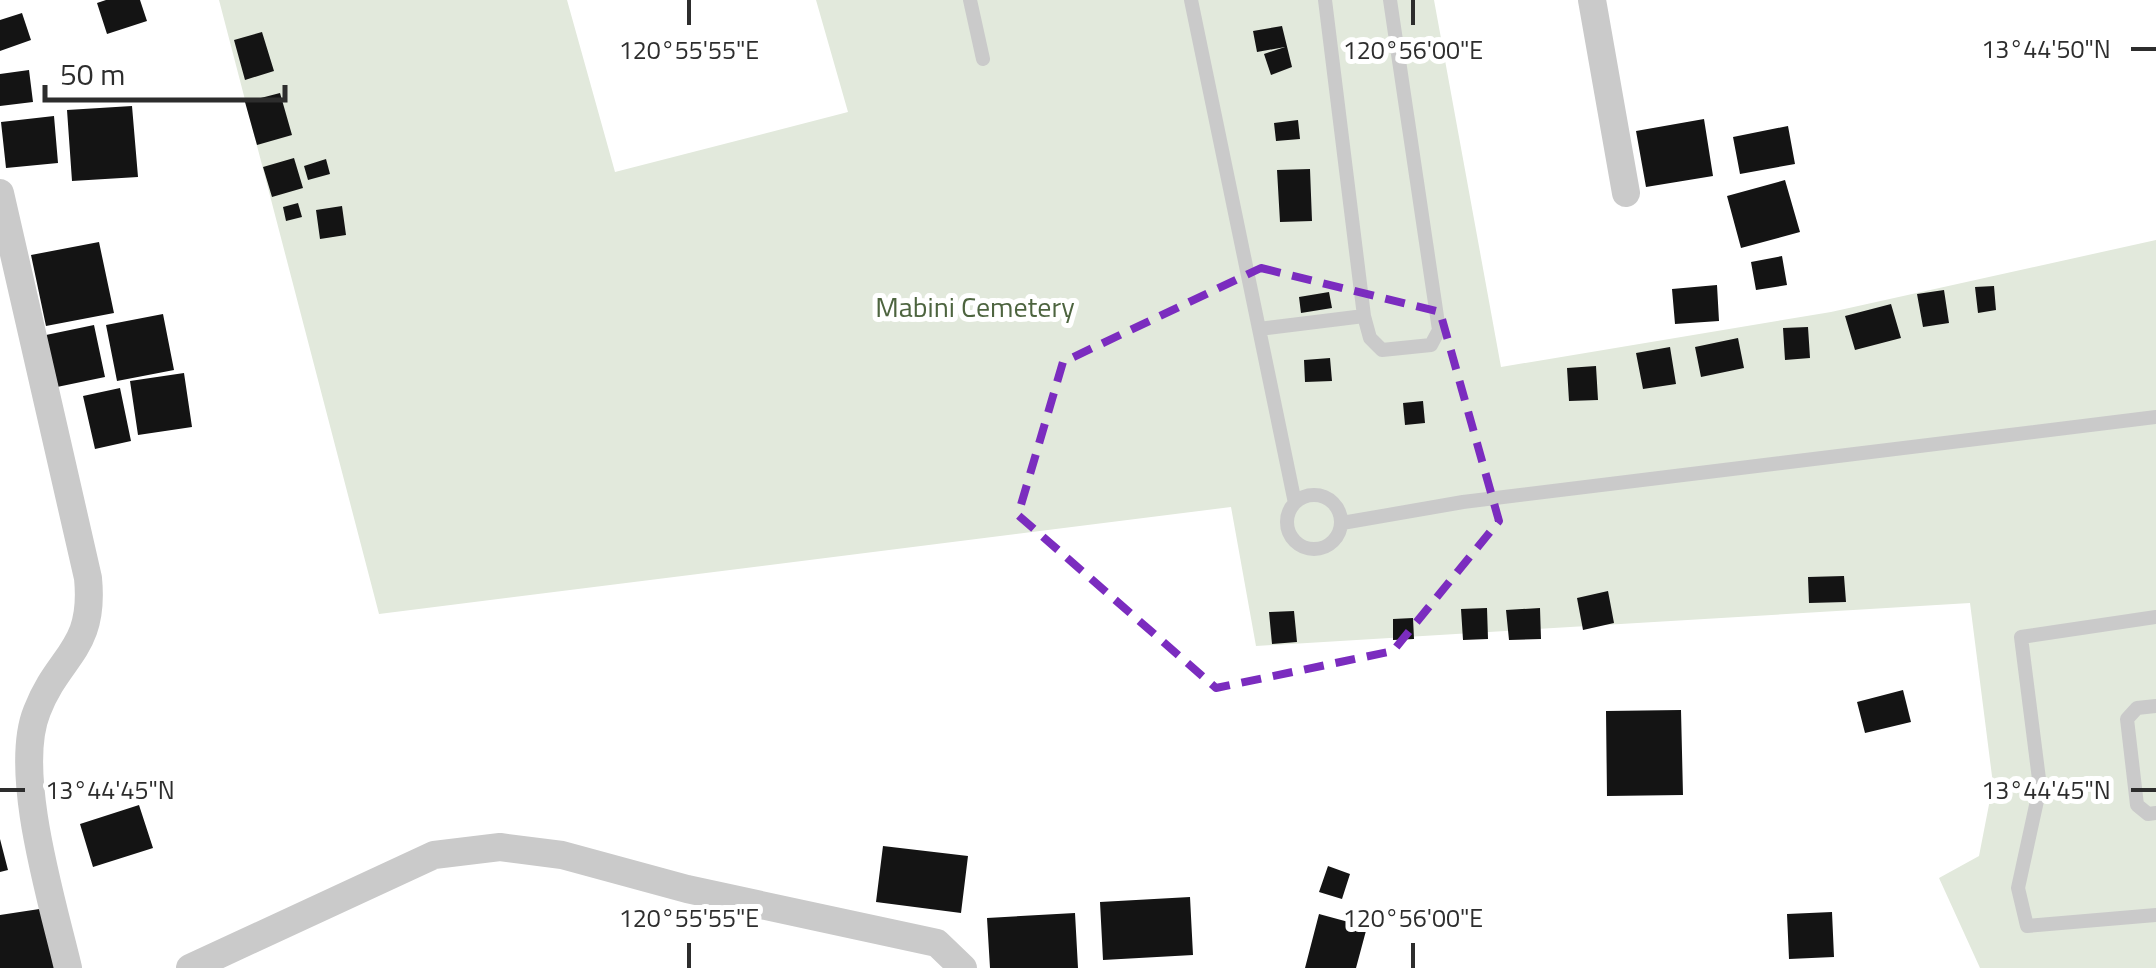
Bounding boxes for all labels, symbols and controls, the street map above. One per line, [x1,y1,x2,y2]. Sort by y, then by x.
text: 13°44'50"N [1981,30,2111,68]
text: 120°55'55"E [619,31,759,69]
text: 120°56'00"E [1343,31,1483,69]
scale bar [45,40,285,102]
text: 50 m [60,51,125,97]
park label: Mabini Cemetery [875,285,1075,328]
text: 13°44'45"N [45,771,175,809]
text: 13°44'45"N [1981,771,2111,809]
text: 120°55'55"E [619,899,759,937]
text: 120°56'00"E [1343,899,1483,937]

